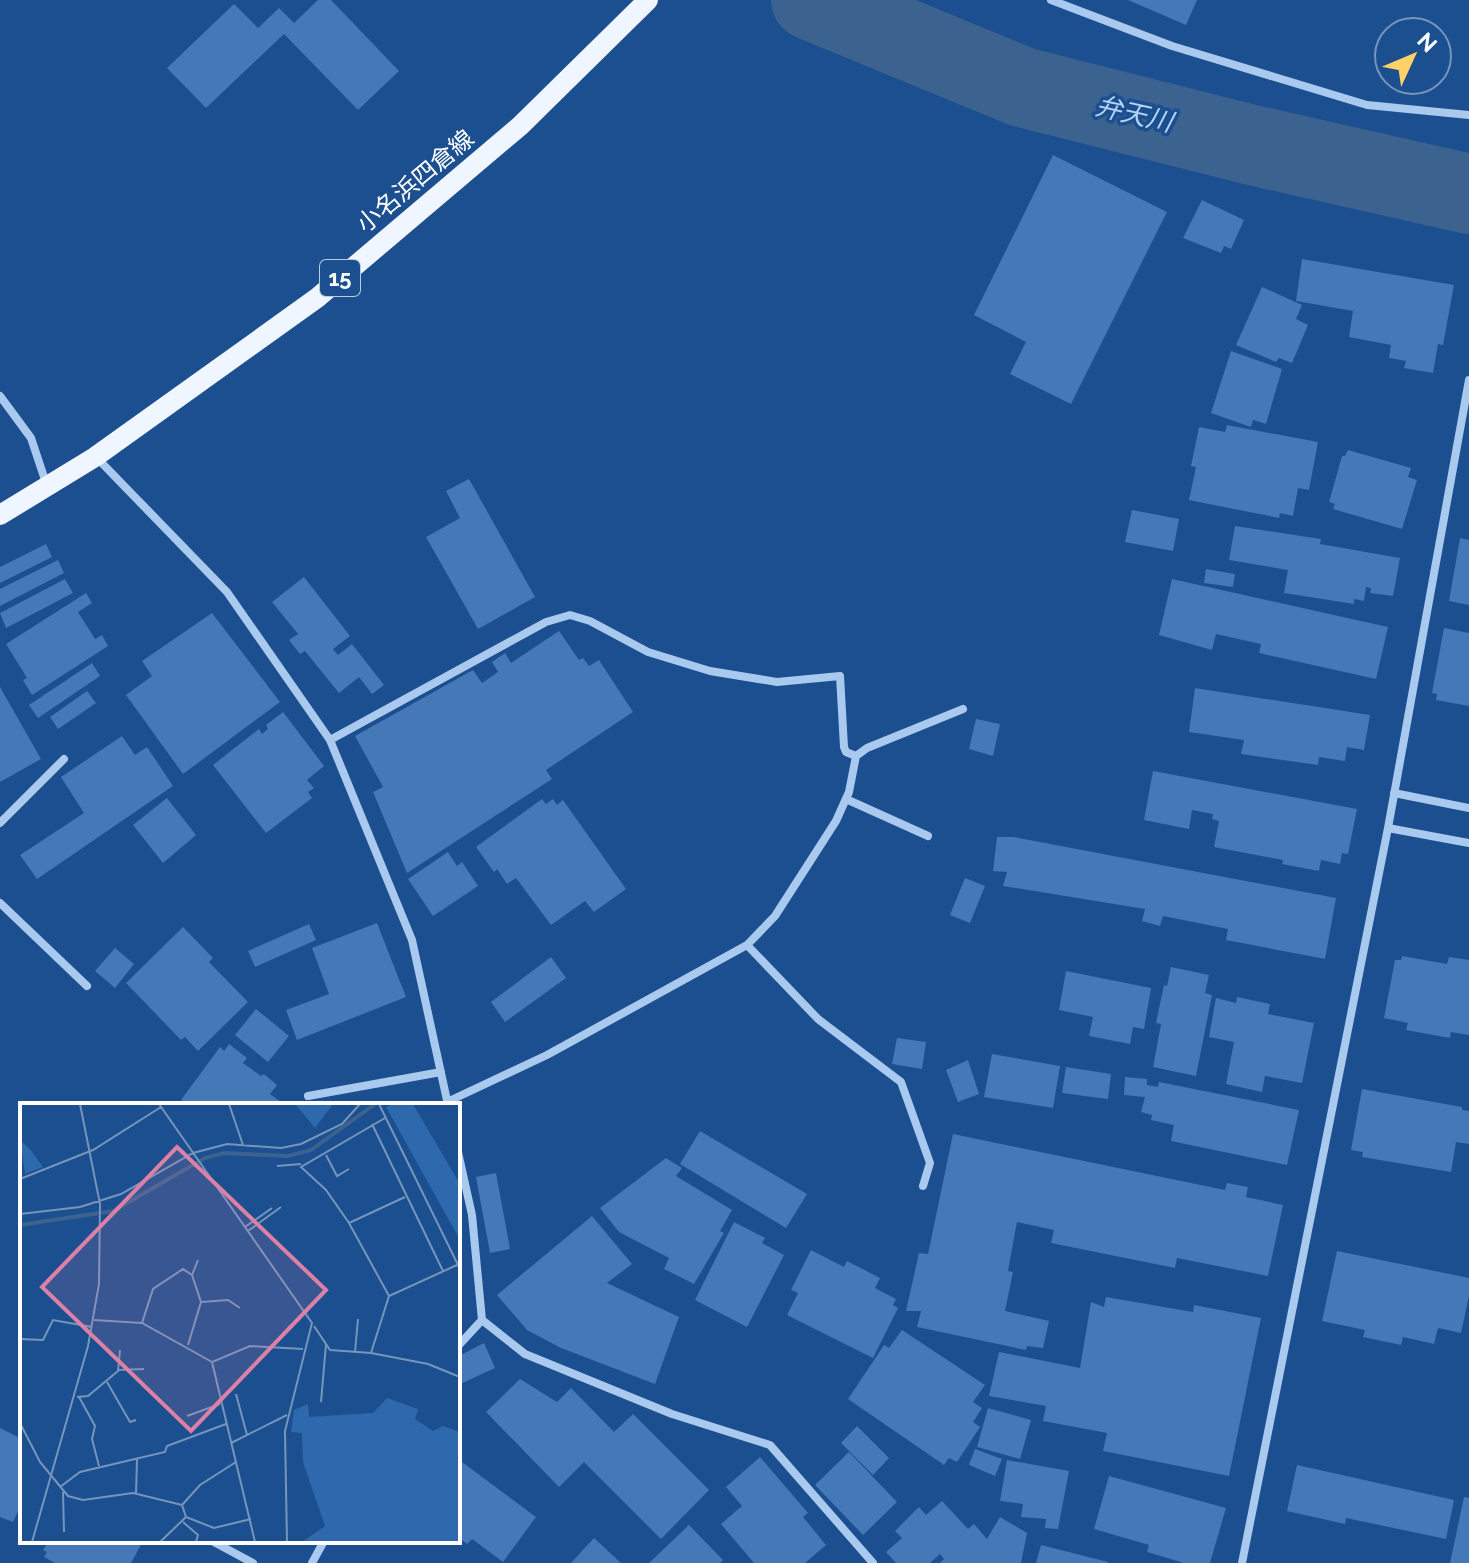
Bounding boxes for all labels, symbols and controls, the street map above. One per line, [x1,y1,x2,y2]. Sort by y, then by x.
north arrow [1373,16,1453,96]
text: N [1412,27,1443,57]
water label: 弁天川 [1093,91,1178,138]
street label: 小名浜四倉線 [351,124,479,238]
road number: 15 [320,260,360,296]
inset map [20,1103,460,1543]

